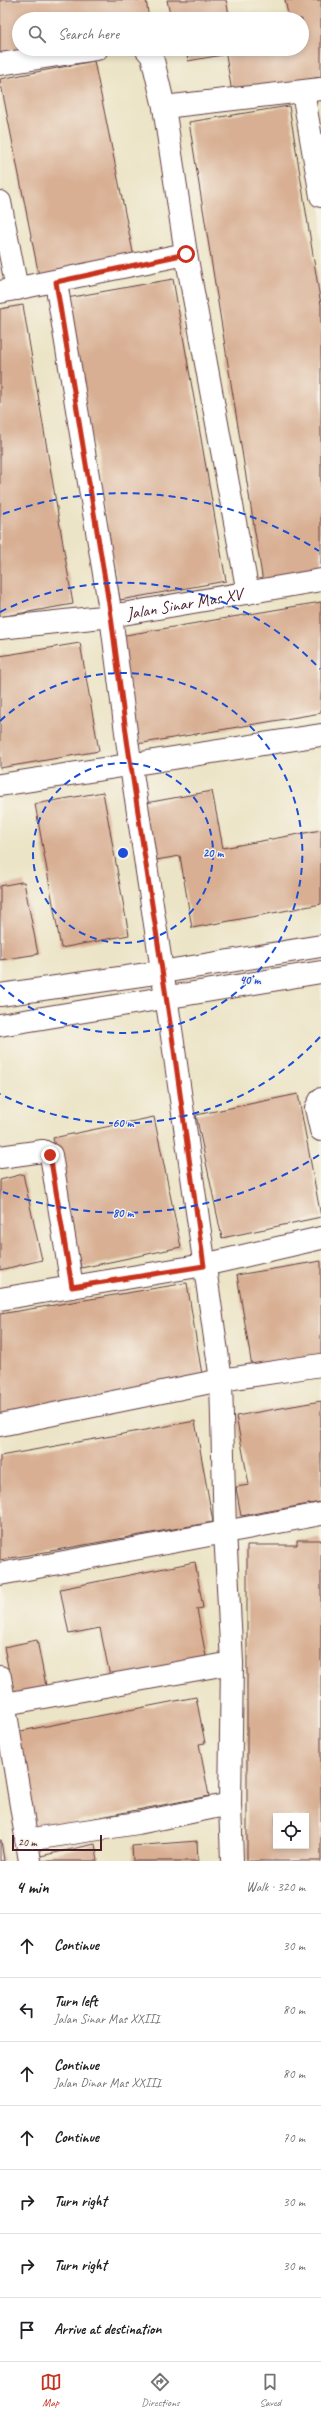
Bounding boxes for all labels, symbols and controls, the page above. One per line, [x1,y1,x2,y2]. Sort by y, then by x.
search box [12,12,309,56]
icon: search [26,23,48,45]
text: Search here [58,25,119,44]
route start [177,245,195,263]
street label: Jalan Sinar Mas XV [124,583,247,624]
text: 20 m [203,845,224,861]
centre of rings [116,846,130,860]
text: 40 m [240,972,261,988]
text: 60 m [113,1115,135,1131]
route end [41,1146,59,1164]
text: 80 m [113,1205,134,1221]
map controls [273,1813,309,1849]
button: locate [273,1813,309,1849]
scale bar [12,1833,102,1852]
text: 20 m [18,1835,37,1849]
text: 4 min [16,1877,49,1898]
text: Walk · 320 m [246,1879,305,1895]
icon: ahead [16,1935,38,1957]
text: Continue [54,1936,99,1955]
text: 30 m [283,1938,305,1954]
text: Turn left [54,1992,97,2011]
icon: left [16,1999,38,2021]
text: 80 m [283,2002,305,2018]
text: Jalan Sinar Mas XXIII [54,2011,160,2027]
text: Continue [54,2056,99,2075]
icon: ahead [16,2063,38,2085]
text: 80 m [283,2066,305,2082]
text: Jalan Dinar Mas XXIII [54,2075,161,2091]
icon: ahead [16,2127,38,2149]
text: Continue [54,2128,99,2147]
text: 70 m [283,2130,305,2146]
icon: right [16,2191,38,2213]
text: Turn right [54,2192,107,2211]
text: 30 m [283,2194,305,2210]
icon: right [16,2255,38,2277]
text: Turn right [54,2256,107,2275]
text: 30 m [283,2258,305,2274]
icon: arrive [16,2319,38,2341]
text: Arrive at destination [54,2320,161,2339]
tab: Map [40,2371,62,2409]
tab: Directions [141,2371,180,2409]
tab: Saved [259,2371,281,2409]

